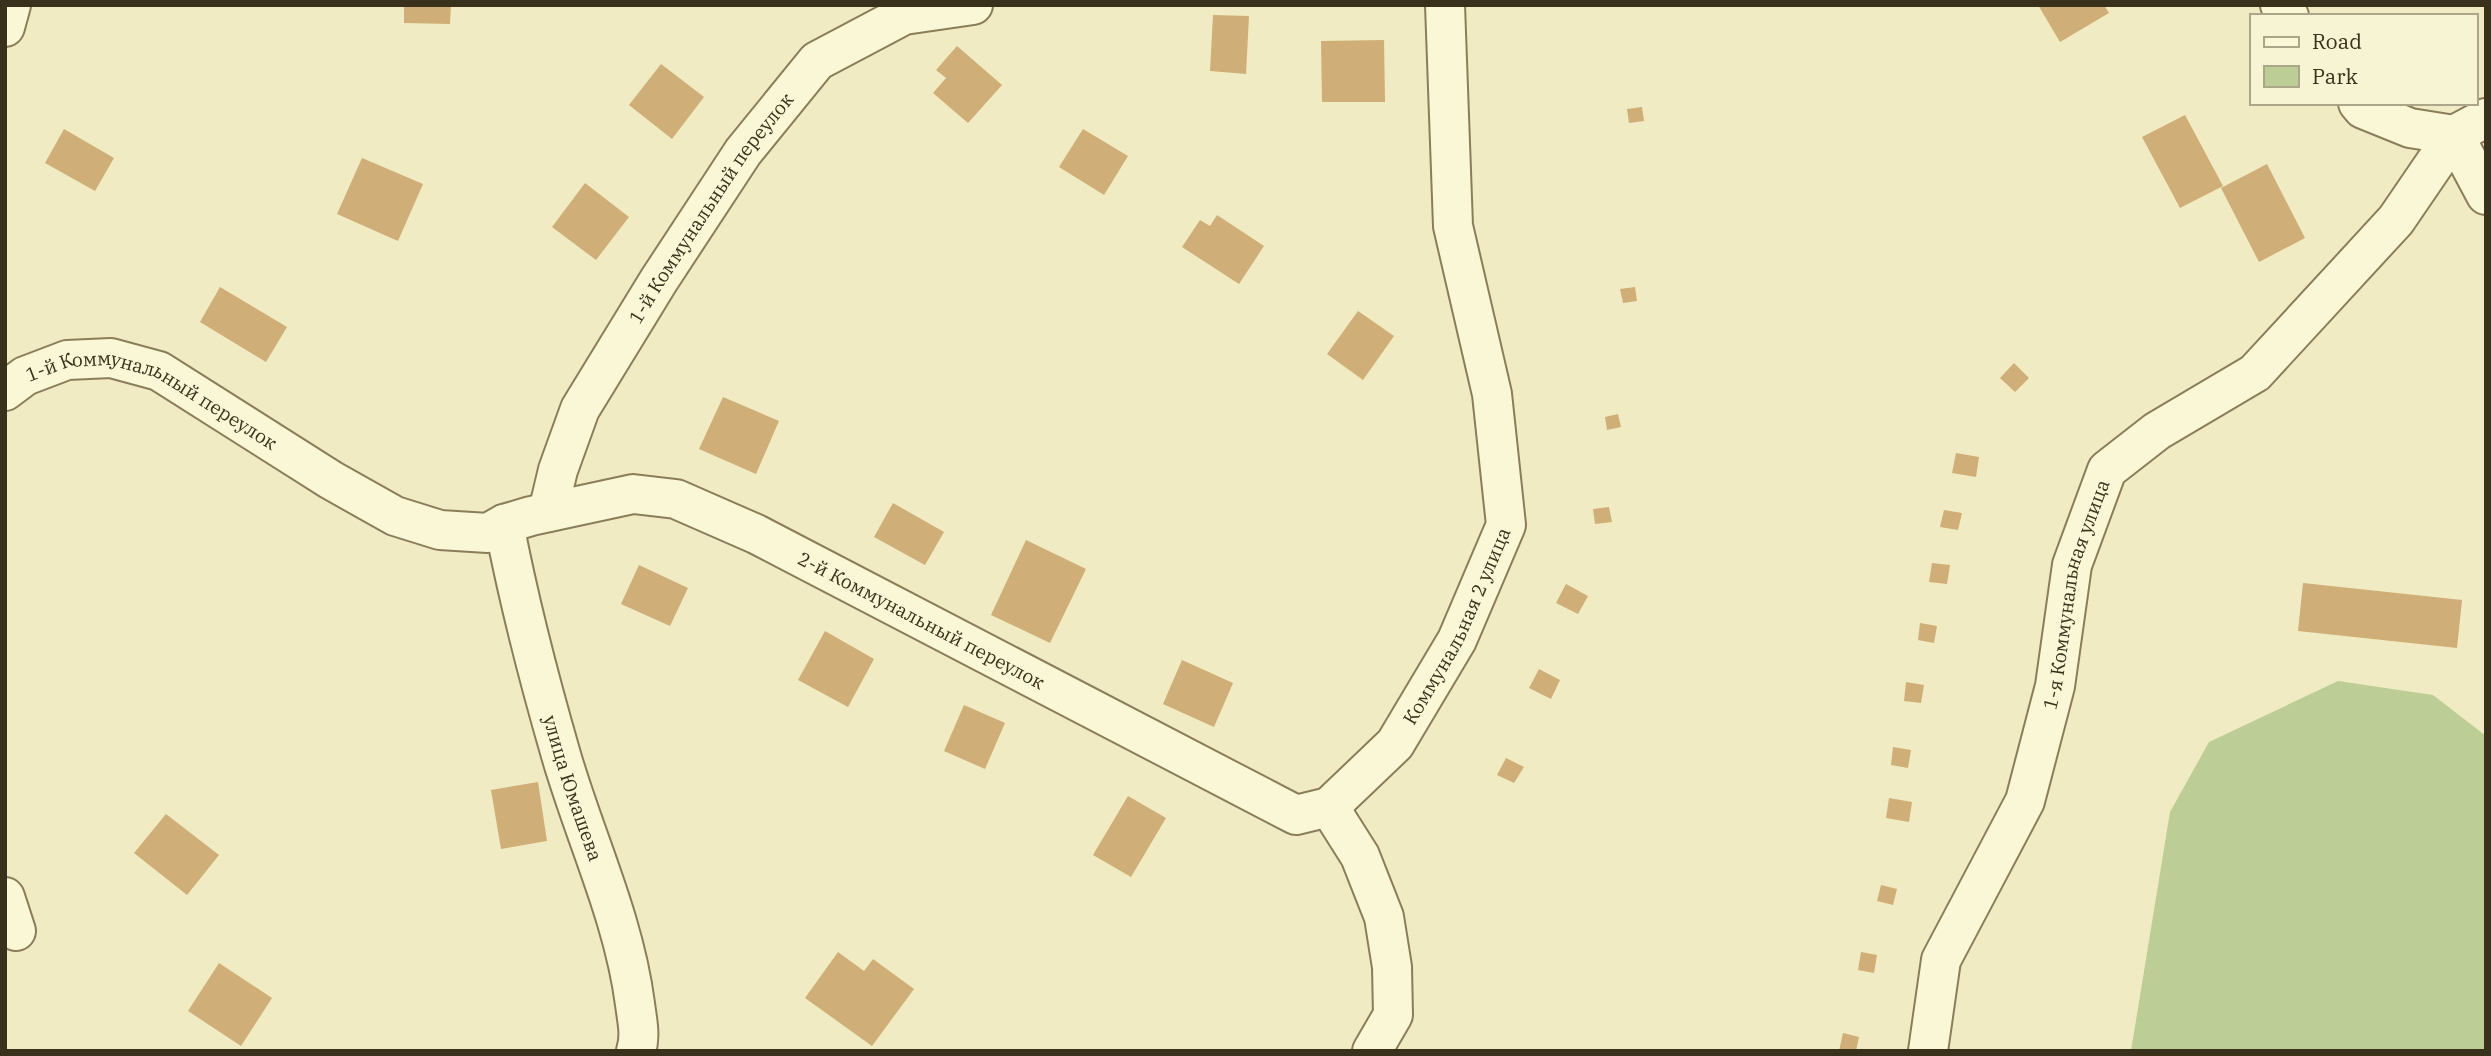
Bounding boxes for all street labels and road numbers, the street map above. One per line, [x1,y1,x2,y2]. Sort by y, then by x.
street label: 1-й Коммунальный переулок [623,88,798,328]
street label: 1-й Коммунальный переулок [22,346,282,455]
street label: 1-я Коммунальная улица [2037,476,2114,712]
street label: Коммунальная 2 улица [1397,524,1516,729]
street label: 2-й Коммунальный переулок [794,546,1049,694]
street label: улица Юмашева [538,712,608,864]

